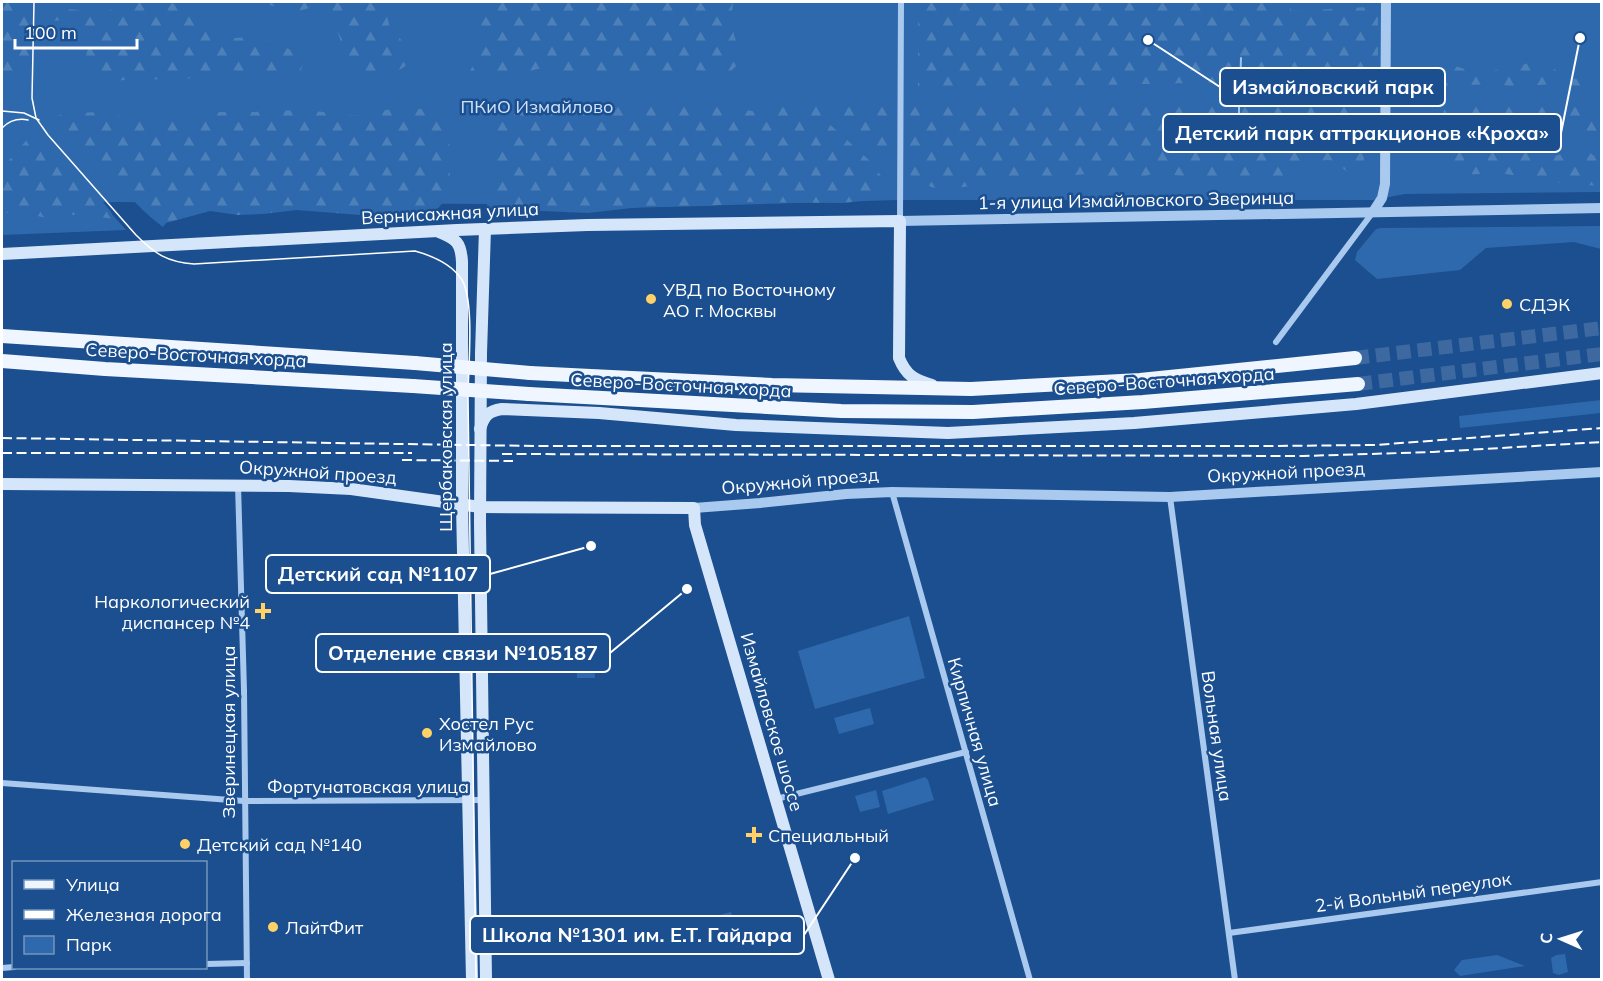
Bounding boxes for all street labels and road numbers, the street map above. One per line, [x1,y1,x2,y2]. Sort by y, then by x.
street label: 1-я улица Измайловского Зверинца [978,186,1294,214]
street label: Вернисажная улица [360,197,540,229]
street label: Северо-Восточная хорда [85,338,307,372]
street label: Щербаковская улица [434,342,457,532]
street label: Северо-Восточная хорда [1053,362,1275,400]
street label: Северо-Восточная хорда [570,368,792,402]
street label: Окружной проезд [239,455,398,489]
street label: Окружной проезд [1207,456,1365,488]
street label: Окружной проезд [720,463,880,499]
street label: Измайловское шоссе [735,630,809,814]
street label: Зверинецкая улица [217,646,240,818]
street label: Кирпичная улица [943,655,1007,809]
street label: Вольная улица [1196,669,1238,803]
street label: Фортунатовская улица [267,775,469,798]
street label: 2-й Вольный переулок [1313,867,1513,917]

